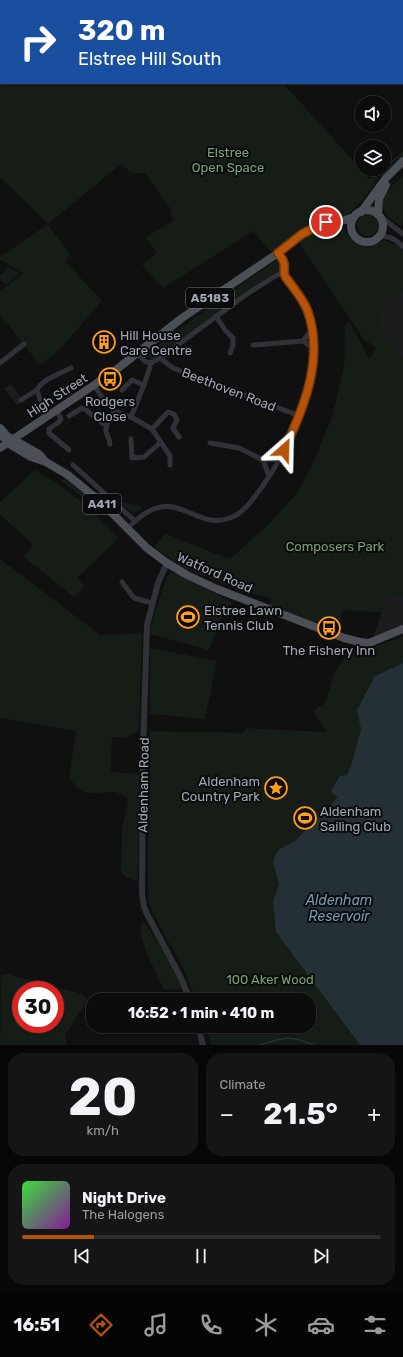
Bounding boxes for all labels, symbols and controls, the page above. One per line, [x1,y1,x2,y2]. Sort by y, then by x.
text: 320 m [78,14,165,47]
icon: right [12,16,64,68]
text: Elstree Hill South [78,48,221,70]
map controls [355,96,391,176]
button: sound [355,96,391,132]
button: layers [355,140,391,176]
park label: Elstree Open Space [192,145,264,175]
pin [309,205,343,239]
icon: arrive [315,211,337,233]
road number: A5183 [186,288,234,308]
place label: Hill House Care Centre [120,328,192,358]
building icon: Hill House Care Centre [91,329,117,355]
street label: Beethoven Road [180,365,278,414]
bus stop icon: Rodgers Close [97,366,123,392]
street label: High Street [24,370,91,421]
place label: Rodgers Close [85,394,135,424]
position arrow [263,429,305,471]
road number: A411 [83,494,121,514]
park label: Composers Park [286,539,385,554]
street label: Watford Road [175,549,255,596]
place label: Elstree Lawn Tennis Club [204,603,282,633]
sports icon: Elstree Lawn Tennis Club [175,604,201,630]
bus stop icon: The Fishery Inn [316,615,342,641]
place label: The Fishery Inn [283,643,375,658]
street label: Aldenham Road [135,737,152,833]
place label: Aldenham Country Park [181,774,260,804]
place icon: Aldenham Country Park [263,775,289,801]
place label: Aldenham Sailing Club [320,804,391,835]
sports icon: Aldenham Sailing Club [292,805,318,831]
water label: Aldenham Reservoir [305,892,372,925]
park label: 100 Aker Wood [226,972,314,987]
speed limit sign: 30 [12,981,64,1033]
text: 16:52 · 1 min · 410 m [128,1004,274,1022]
text: 20 [68,1066,137,1128]
text: Climate [220,1077,266,1092]
text: 21.5° [263,1096,338,1132]
text: − [220,1101,234,1128]
text: + [367,1101,381,1128]
text: km/h [87,1123,119,1138]
text: Night Drive [82,1189,166,1207]
text: The Halogens [82,1207,164,1222]
icon: previous [71,1245,93,1267]
icon: pause [190,1245,212,1267]
icon: next [310,1245,332,1267]
icon: directions [87,1311,115,1339]
icon: music [142,1311,170,1339]
icon: phone [197,1311,225,1339]
icon: climate [252,1311,280,1339]
icon: car [307,1311,335,1339]
icon: filters [361,1311,389,1339]
text: 16:51 [13,1314,60,1336]

